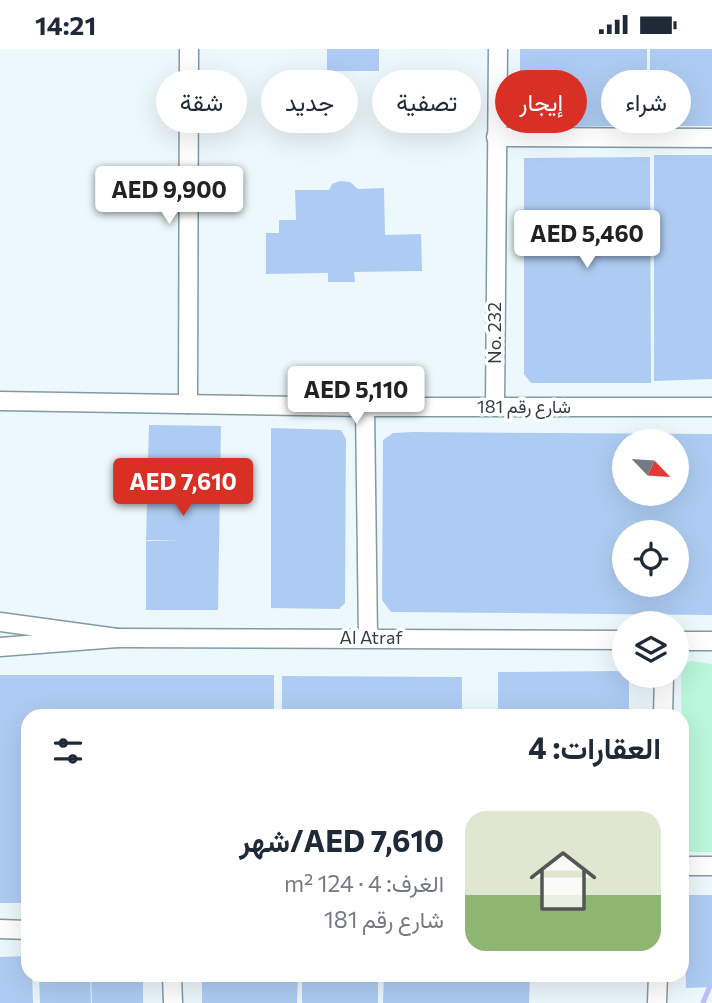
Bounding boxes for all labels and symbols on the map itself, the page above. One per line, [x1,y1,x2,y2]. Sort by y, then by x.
pin: AED 9,900 [89,167,249,226]
pin: AED 5,460 [507,211,667,270]
street label: No. 232 [483,302,505,364]
pin: AED 5,110 [276,367,436,426]
street label: شارع رقم 181 [477,395,571,419]
north arrow [612,429,690,506]
pin: AED 7,610 [103,459,263,518]
street label: Al Atraf [339,626,403,648]

